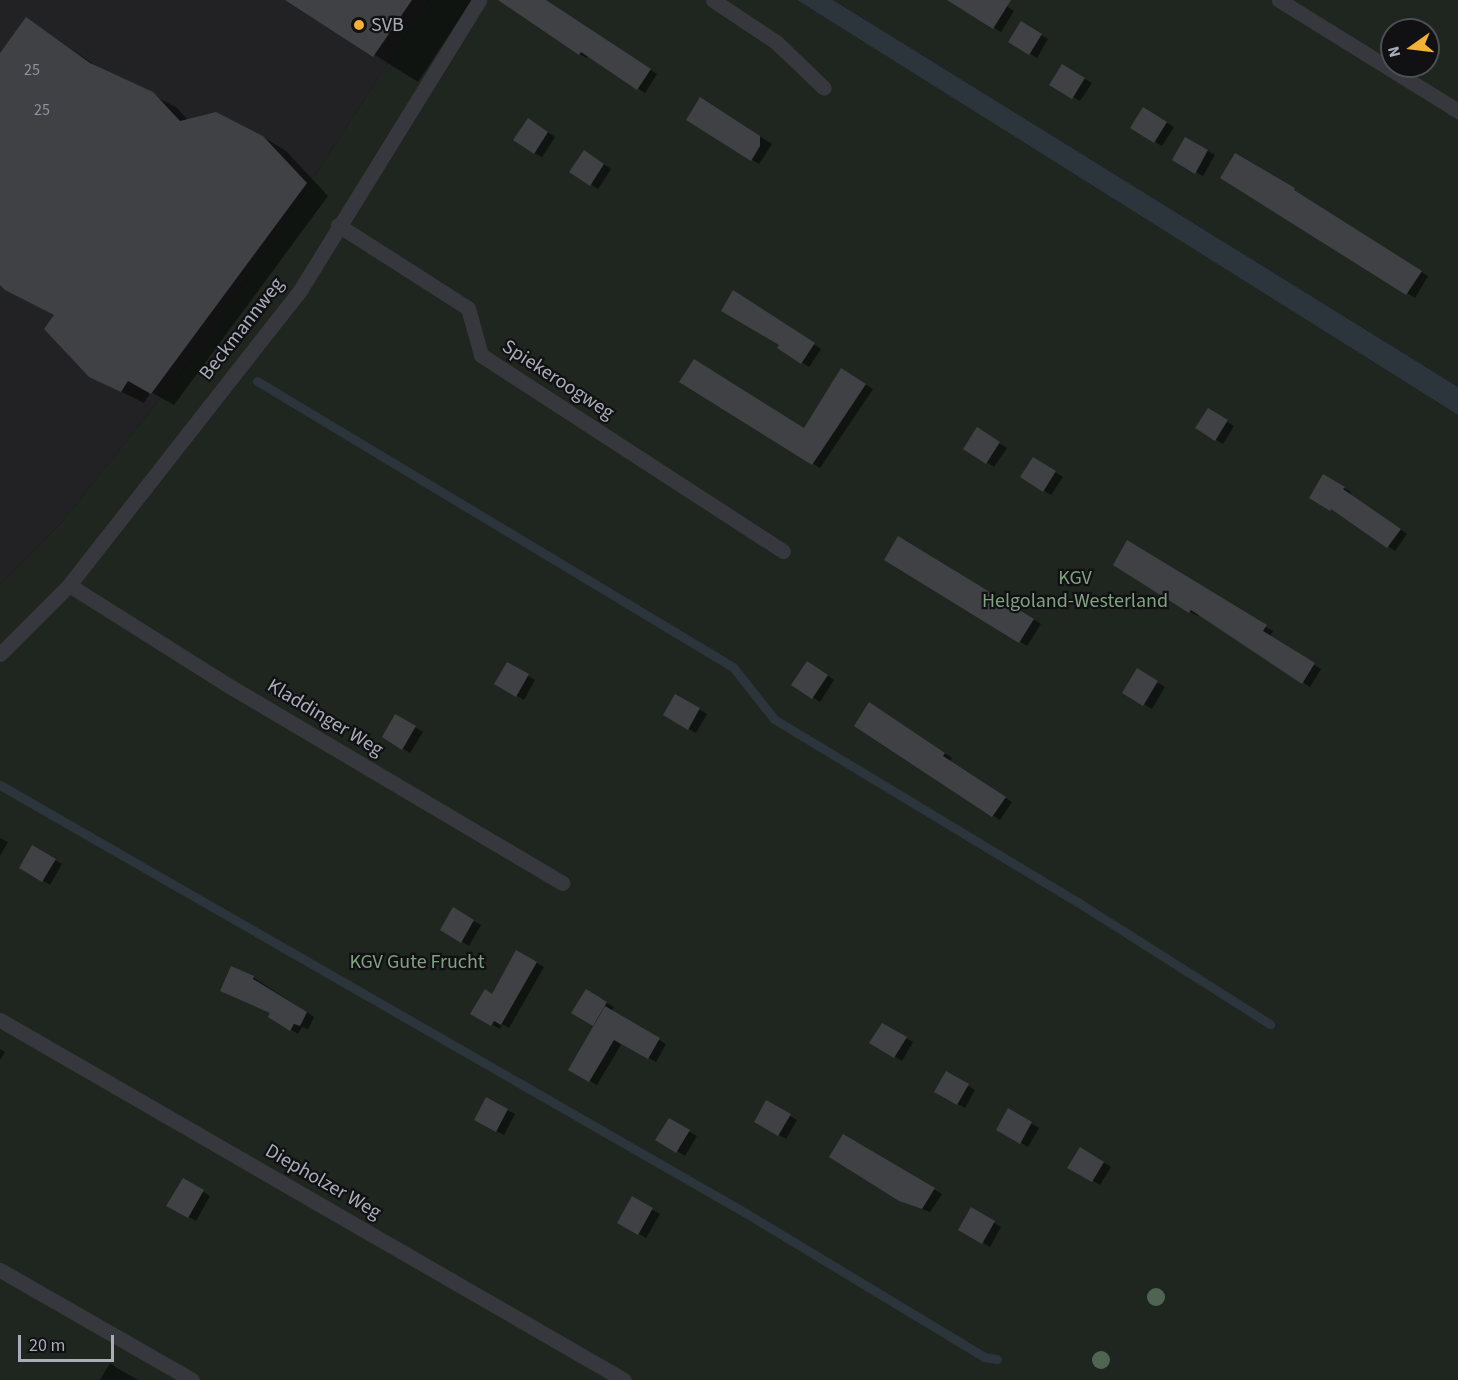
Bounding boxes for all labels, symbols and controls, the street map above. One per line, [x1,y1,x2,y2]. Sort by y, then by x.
place label: SVB [371,13,404,37]
marker: SVB [352,18,366,32]
north arrow [1380,18,1440,78]
text: N [1383,44,1406,60]
house number: 25 [24,60,40,80]
house number: 25 [34,100,50,120]
street label: Beckmannweg [195,273,289,385]
street label: Spiekeroogweg [498,335,618,425]
park label: KGV Helgoland-Westerland [982,567,1168,614]
street label: Kladdinger Weg [263,674,387,762]
park label: KGV Gute Frucht [349,950,485,974]
street label: Diepholzer Weg [261,1139,385,1225]
scale bar [21,1323,117,1361]
text: 20 m [29,1333,65,1358]

